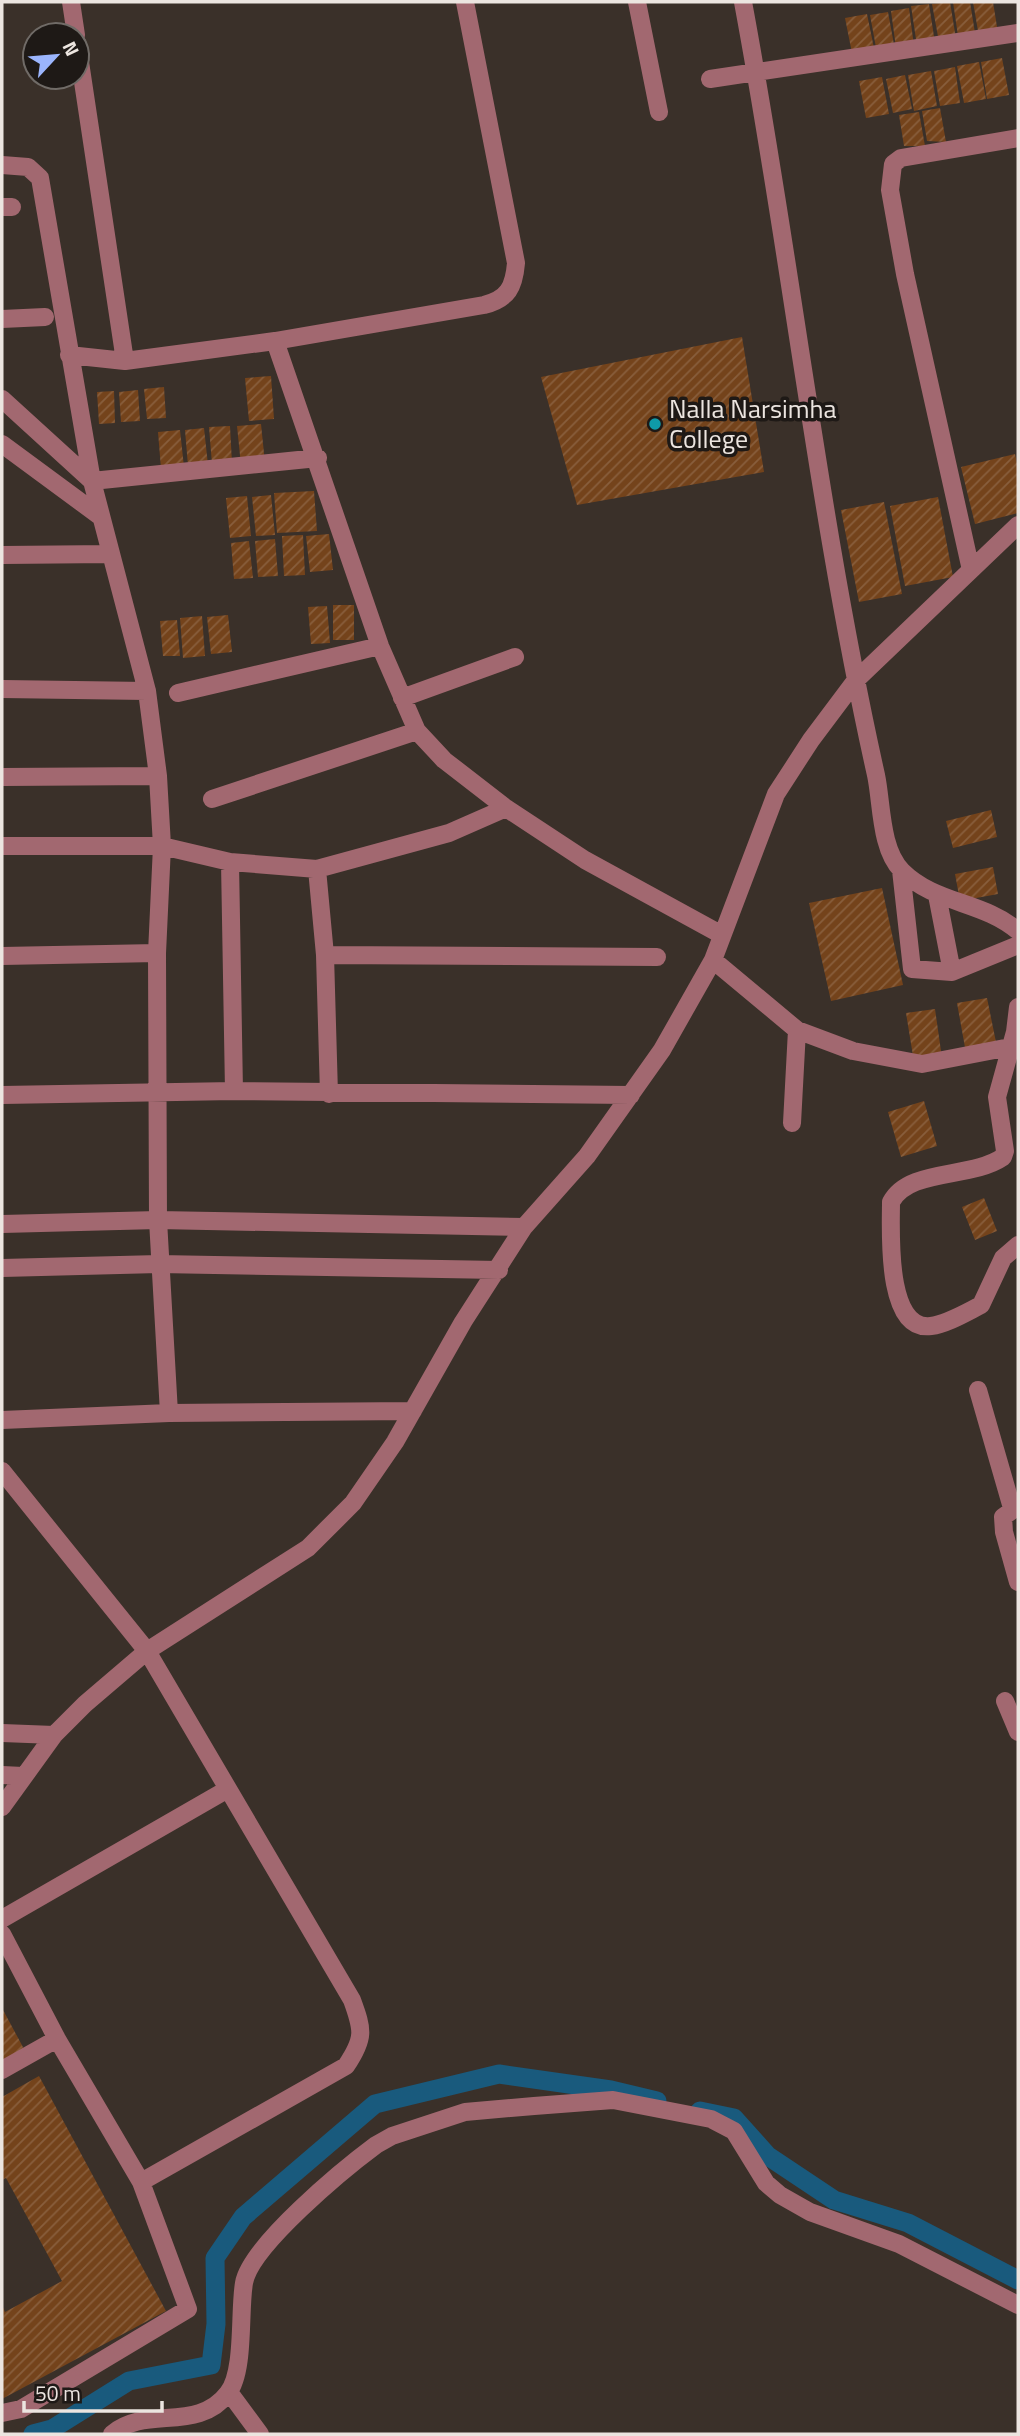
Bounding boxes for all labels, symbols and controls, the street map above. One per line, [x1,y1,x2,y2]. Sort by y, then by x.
north arrow [21,21,91,91]
text: N [56,36,88,61]
place label: Nalla Narsimha College [669,389,836,458]
marker: Nalla Narsimha College [647,416,663,432]
scale bar [24,2370,163,2414]
text: 50 m [35,2377,81,2409]

